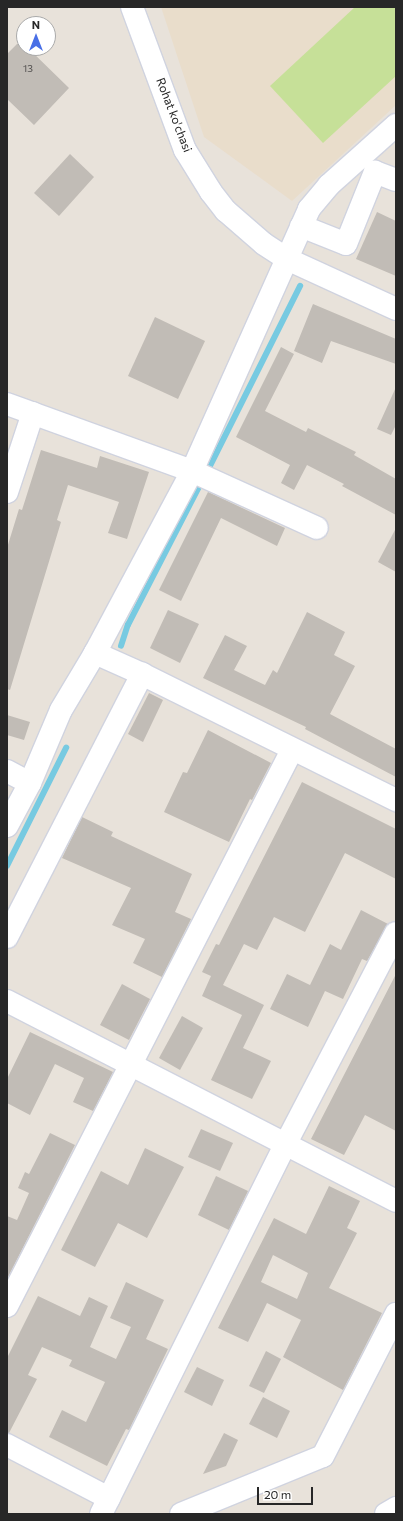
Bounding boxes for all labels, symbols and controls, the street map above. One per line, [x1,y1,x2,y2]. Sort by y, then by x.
north arrow [16,16,56,56]
text: N [32,18,40,31]
house number: 13 [23,63,33,75]
street label: Rohat ko'chasi [153,76,195,154]
scale bar [259,1479,315,1505]
text: 20 m [264,1487,291,1501]

